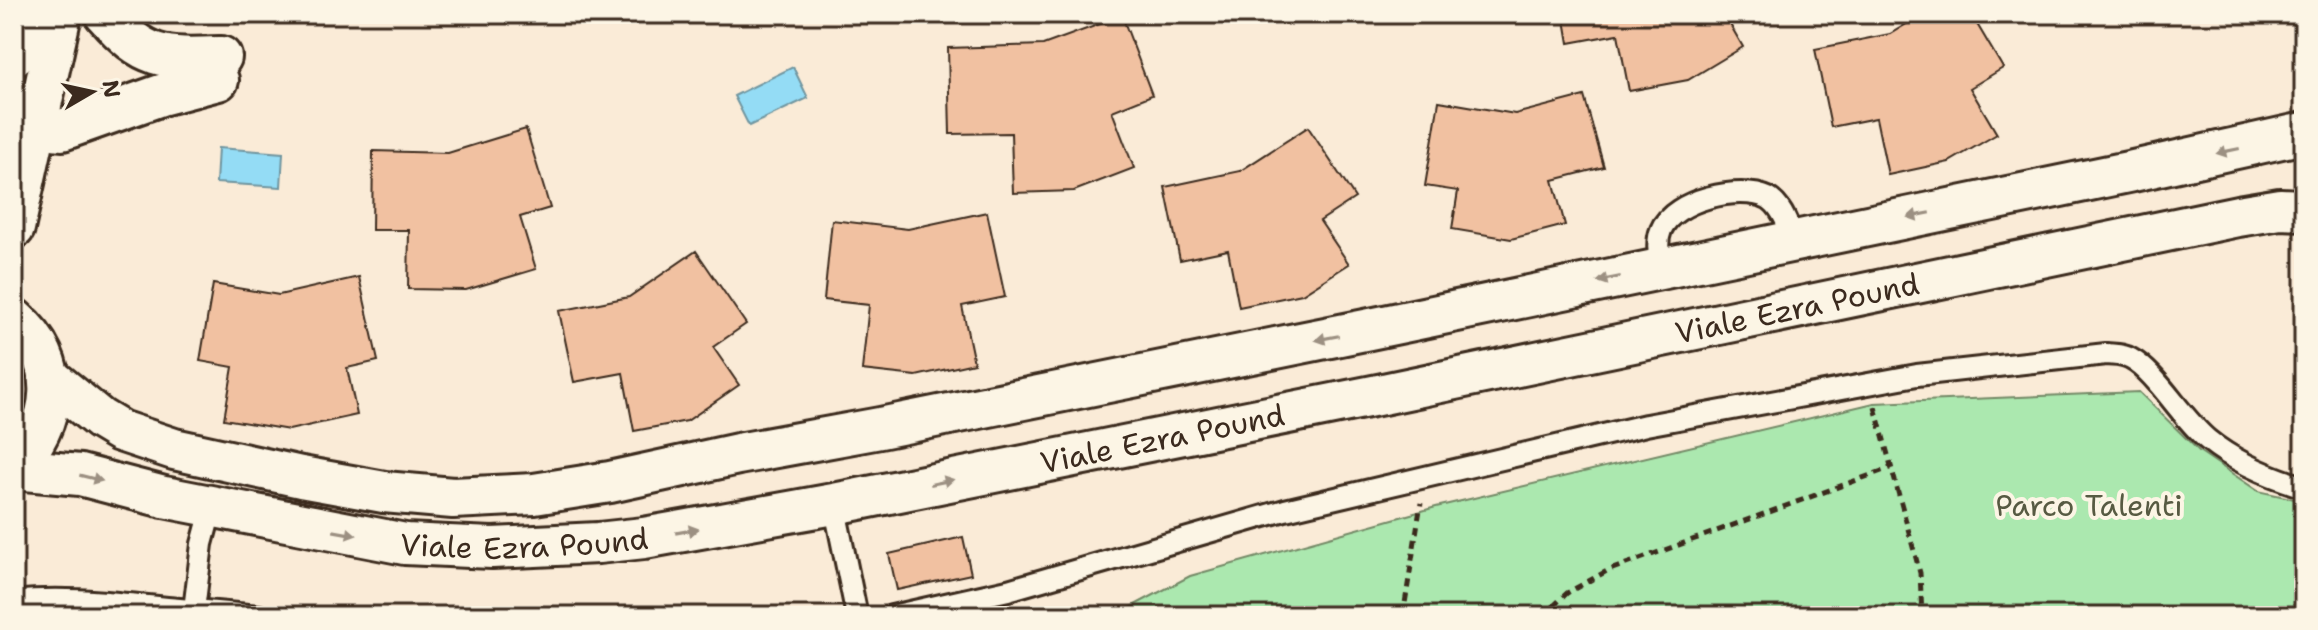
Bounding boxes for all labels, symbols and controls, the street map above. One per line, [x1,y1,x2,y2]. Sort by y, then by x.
north arrow [52,52,132,132]
text: N [96,78,127,100]
one-way arrow [2216,145,2241,158]
one-way arrow [1906,209,1931,221]
street label: Viale Ezra Pound [1671,262,1923,353]
one-way arrow [1597,273,1622,286]
one-way arrow [1315,332,1340,344]
street label: Viale Ezra Pound [1037,394,1288,483]
one-way arrow [79,473,104,485]
one-way arrow [930,475,955,488]
park label: Parco Talenti [1995,485,2183,526]
street label: Viale Ezra Pound [399,517,650,569]
one-way arrow [675,524,700,536]
one-way arrow [333,528,358,540]

